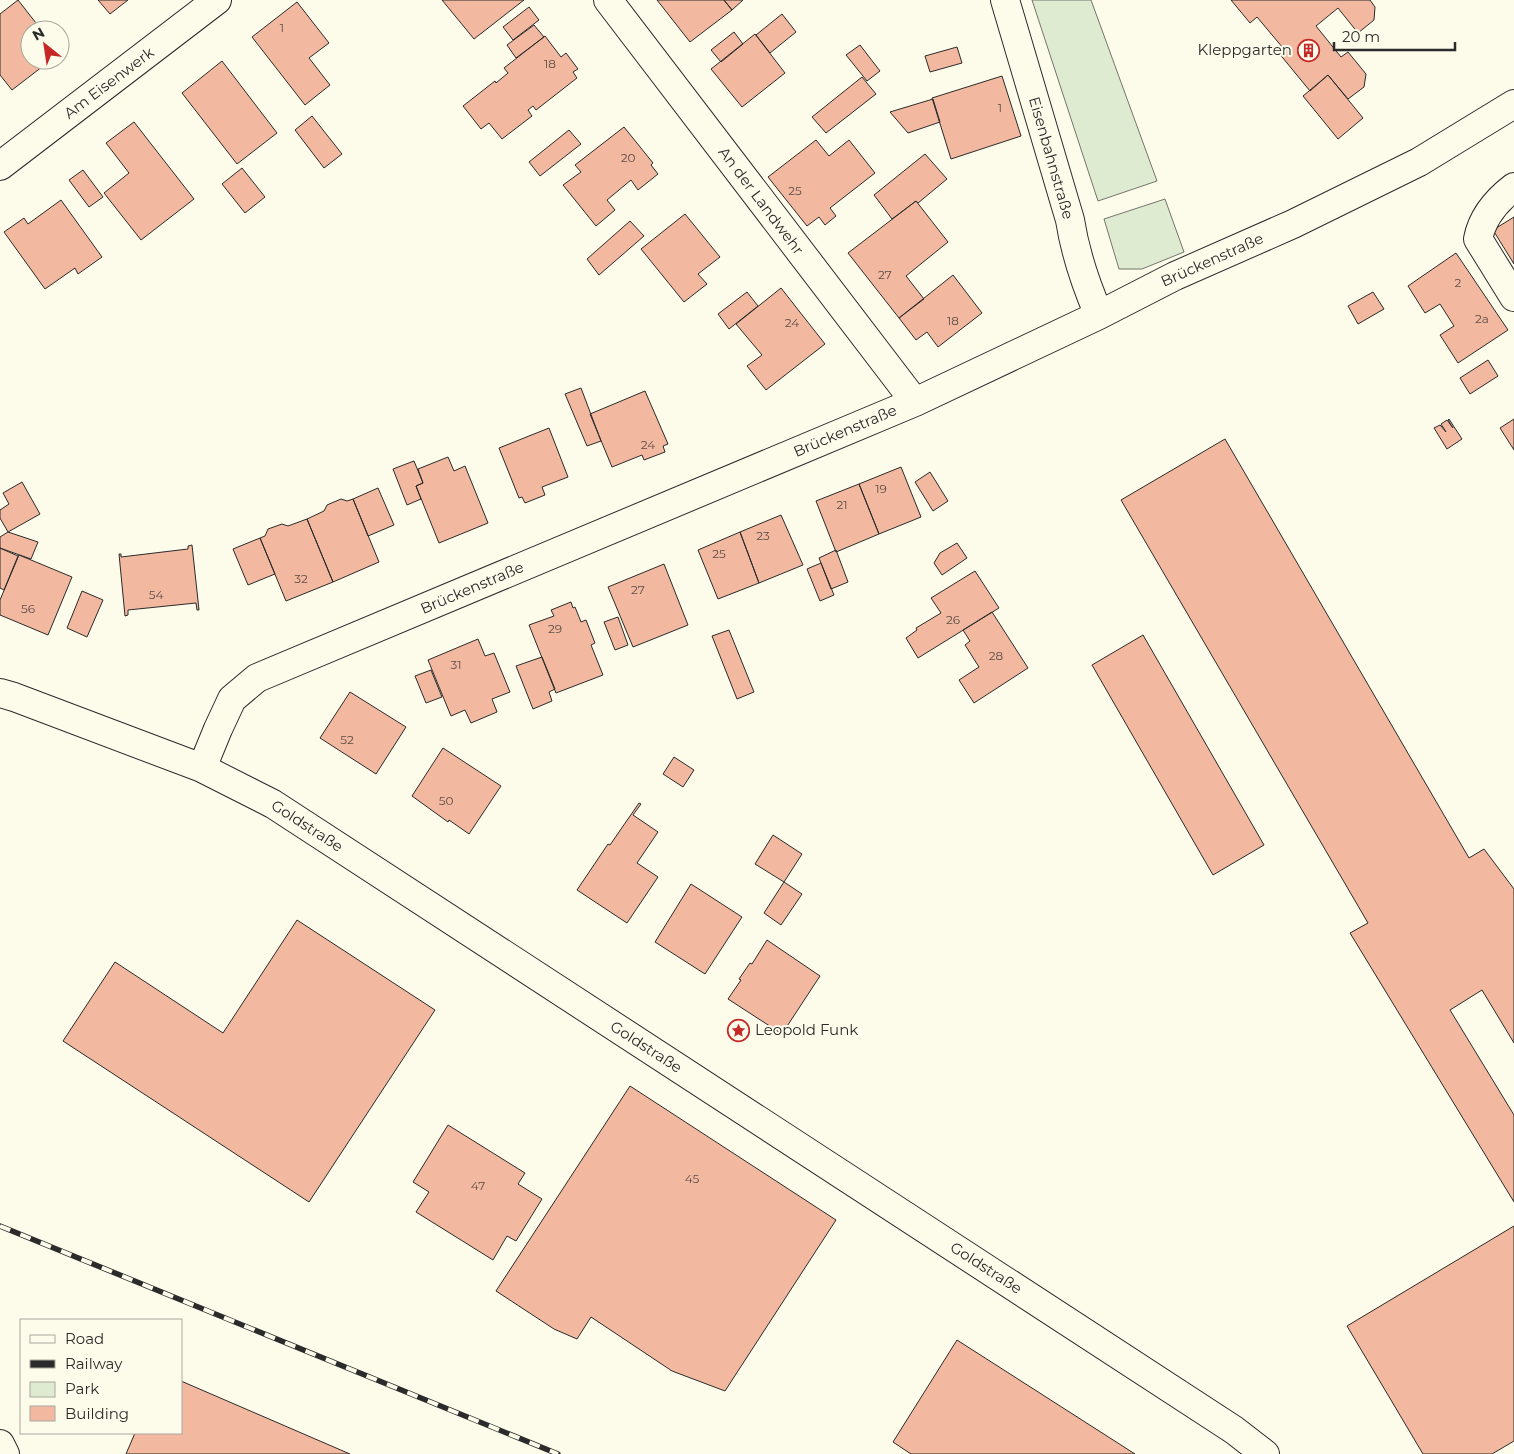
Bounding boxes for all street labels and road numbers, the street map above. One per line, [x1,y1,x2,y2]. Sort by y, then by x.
street label: Am Eisenwerk [60,43,158,123]
street label: Eisenbahnstraße [1025,94,1078,221]
street label: An der Landwehr [715,143,808,258]
street label: Brückenstraße [1158,228,1266,291]
street label: Brückenstraße [790,400,899,461]
street label: Brückenstraße [417,557,526,618]
street label: Goldstraße [268,795,347,856]
street label: Goldstraße [607,1016,686,1077]
street label: Goldstraße [947,1237,1026,1298]

